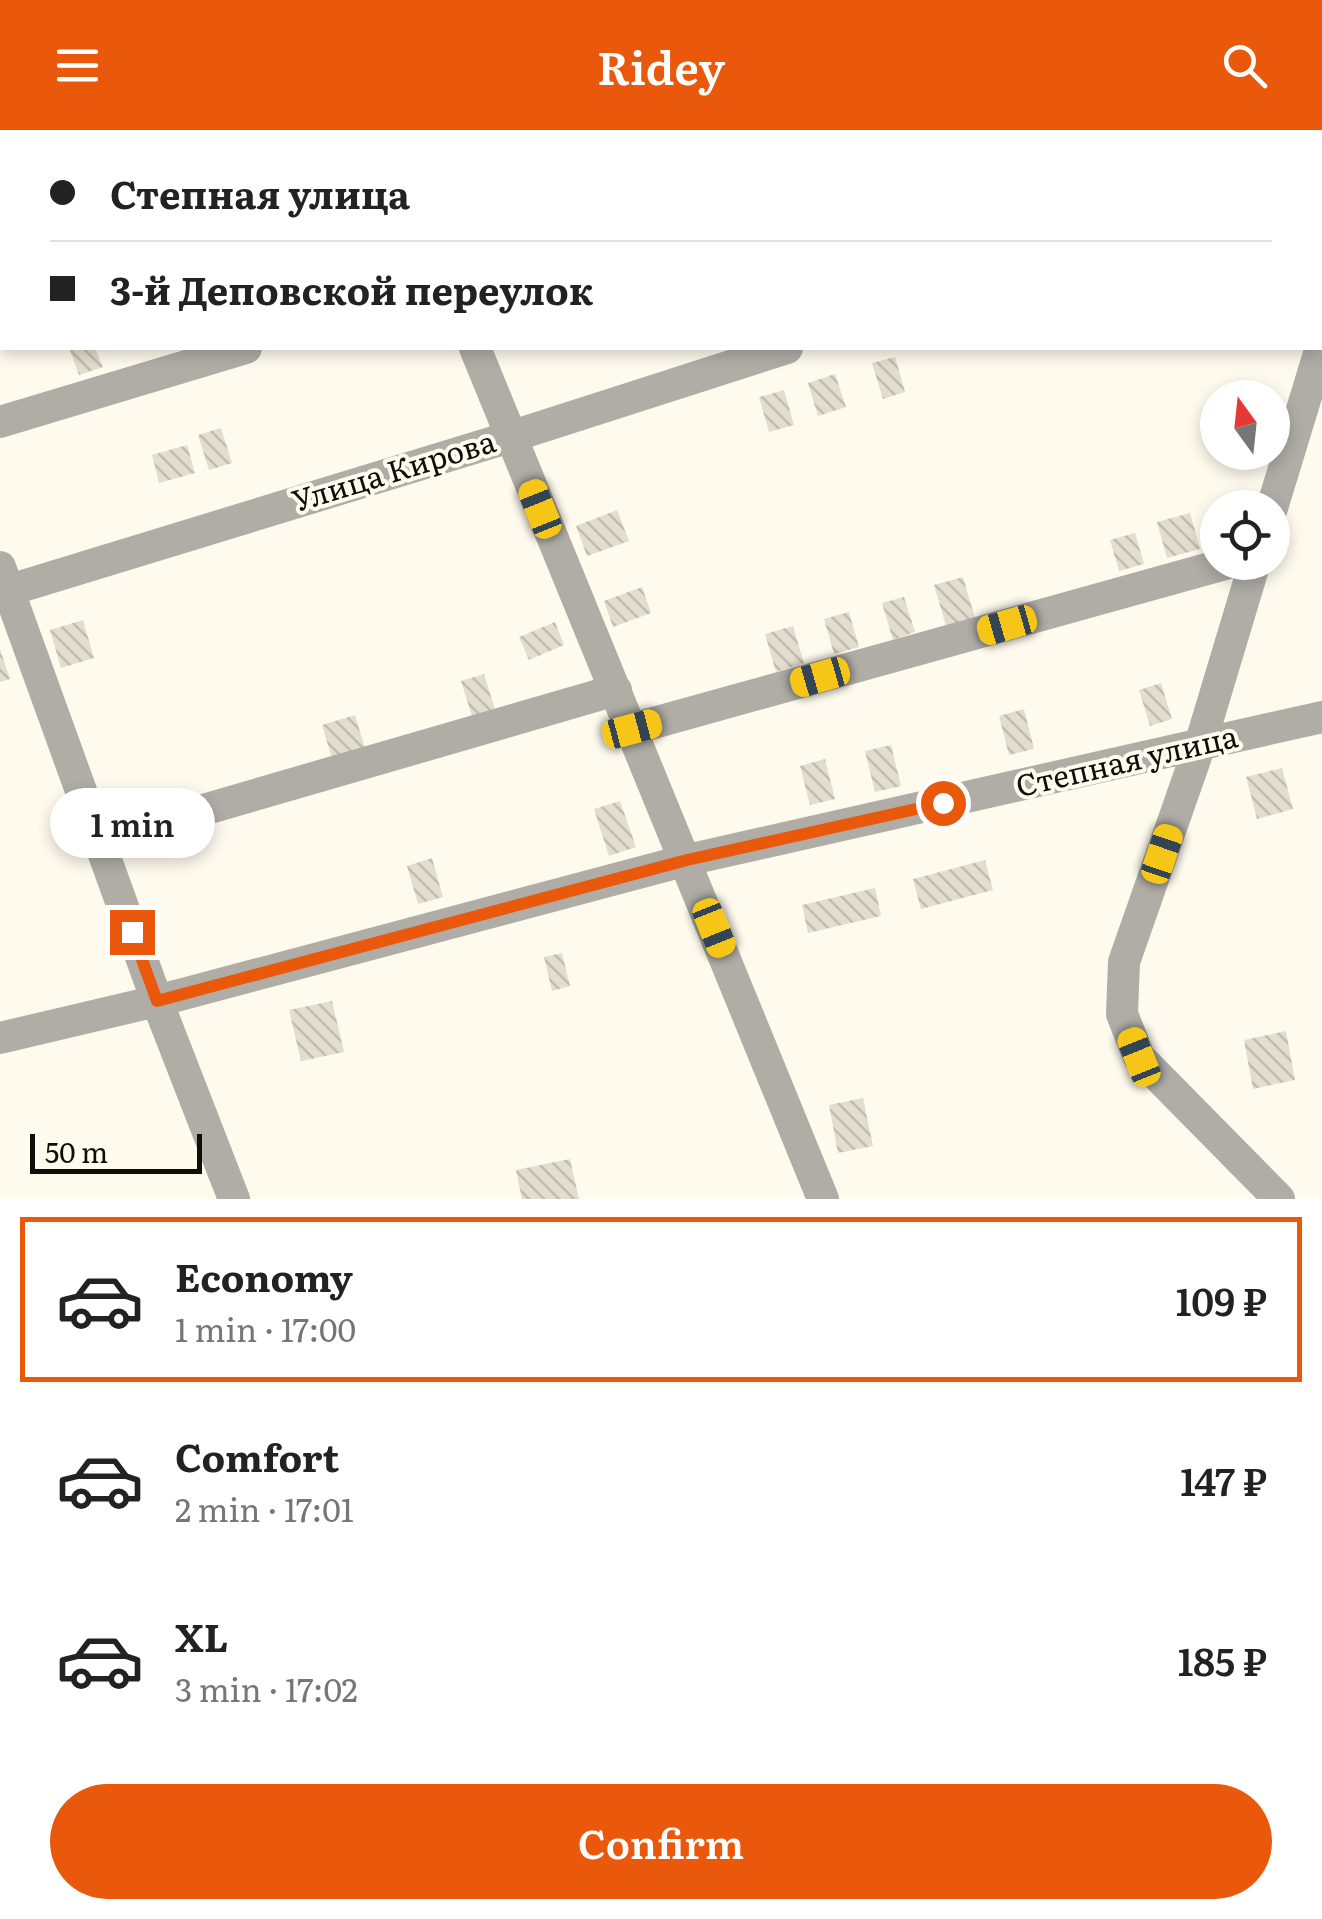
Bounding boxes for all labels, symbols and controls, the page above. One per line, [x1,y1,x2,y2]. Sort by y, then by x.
text: Ridey [597,32,725,99]
icon: menu [50,38,105,93]
icon: search [1217,38,1272,93]
text: Степная улица [110,164,410,221]
text: 3-й Деповской переулок [110,260,593,317]
north arrow [1200,380,1290,470]
map controls [1200,380,1290,580]
street label: Улица Кирова [286,417,501,521]
car [515,476,565,542]
button: locate [1200,490,1290,580]
car [974,602,1040,648]
car [787,654,853,700]
car [599,707,665,751]
street label: Степная улица [1011,712,1242,806]
route start [921,781,966,826]
callout: 1 min [49,787,214,857]
text: 1 min [90,799,175,847]
car [1138,821,1186,887]
car [689,895,739,961]
route end [110,910,155,955]
car [1114,1024,1164,1090]
scale bar [30,1129,202,1174]
text: 50 m [45,1130,108,1172]
text: Economy [175,1247,353,1304]
icon: car [55,1255,145,1345]
text: 109 ₽ [1176,1271,1267,1328]
text: 1 min · 17:00 [175,1304,356,1352]
text: Comfort [175,1427,339,1484]
icon: car [55,1435,145,1525]
text: 147 ₽ [1180,1451,1267,1508]
text: 2 min · 17:01 [175,1484,354,1532]
text: XL [175,1607,228,1664]
icon: car [55,1615,145,1705]
text: 185 ₽ [1178,1631,1267,1688]
text: 3 min · 17:02 [175,1664,358,1712]
button: Confirm [50,1784,1272,1899]

